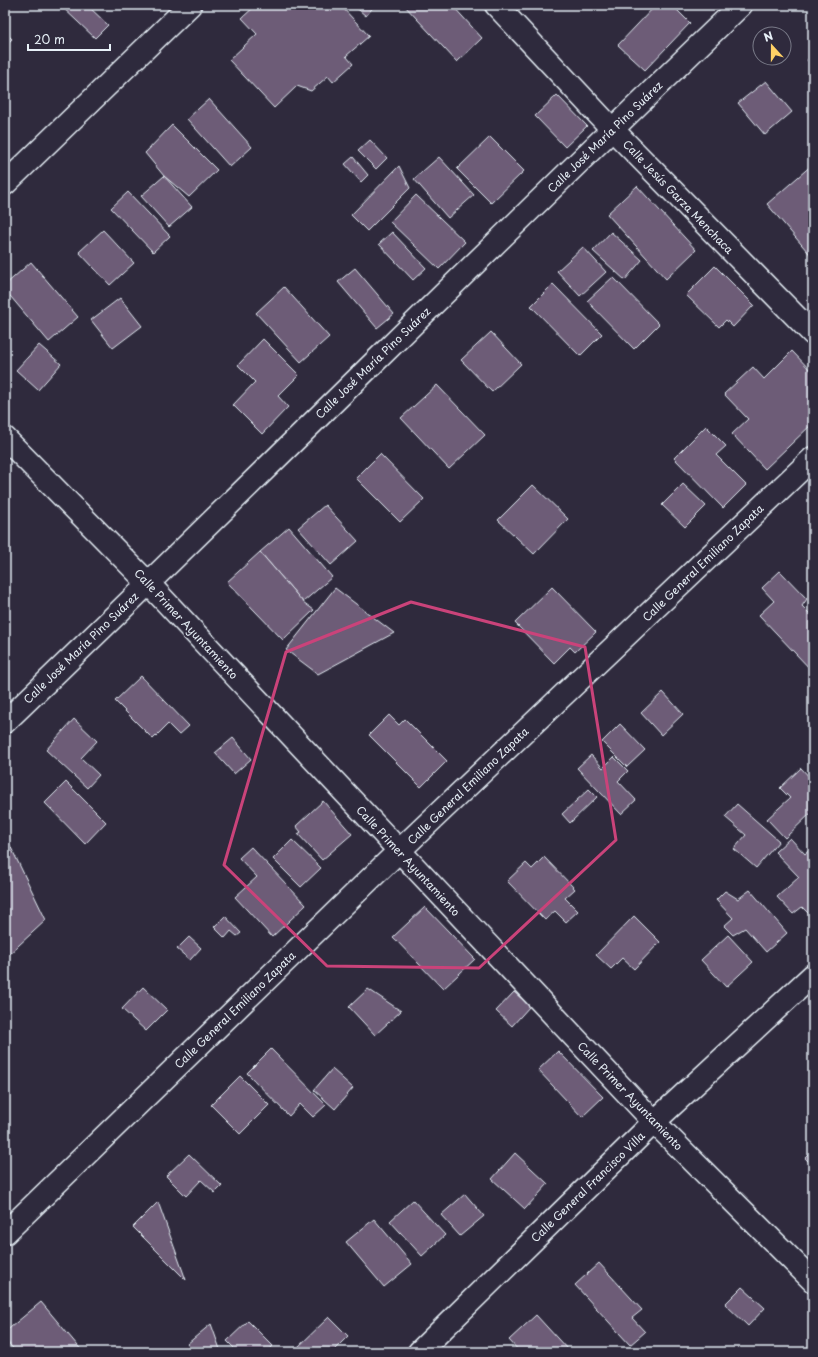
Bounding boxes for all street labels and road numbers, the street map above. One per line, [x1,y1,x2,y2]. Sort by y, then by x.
street label: Calle José María Pino Suárez [543,77,666,196]
street label: Calle Jesús Garza Menchaca [619,136,738,258]
street label: Calle José María Pino Suárez [311,303,434,422]
street label: Calle General Emiliano Zapata [638,500,767,625]
street label: Calle Primer Ayuntamiento [131,565,242,683]
street label: Calle José María Pino Suárez [19,588,142,707]
street label: Calle General Emiliano Zapata [403,723,532,848]
street label: Calle Primer Ayuntamiento [353,802,464,920]
street label: Calle General Emiliano Zapata [170,947,299,1072]
street label: Calle Primer Ayuntamiento [574,1038,687,1154]
street label: Calle General Francisco Villa [527,1127,649,1246]

